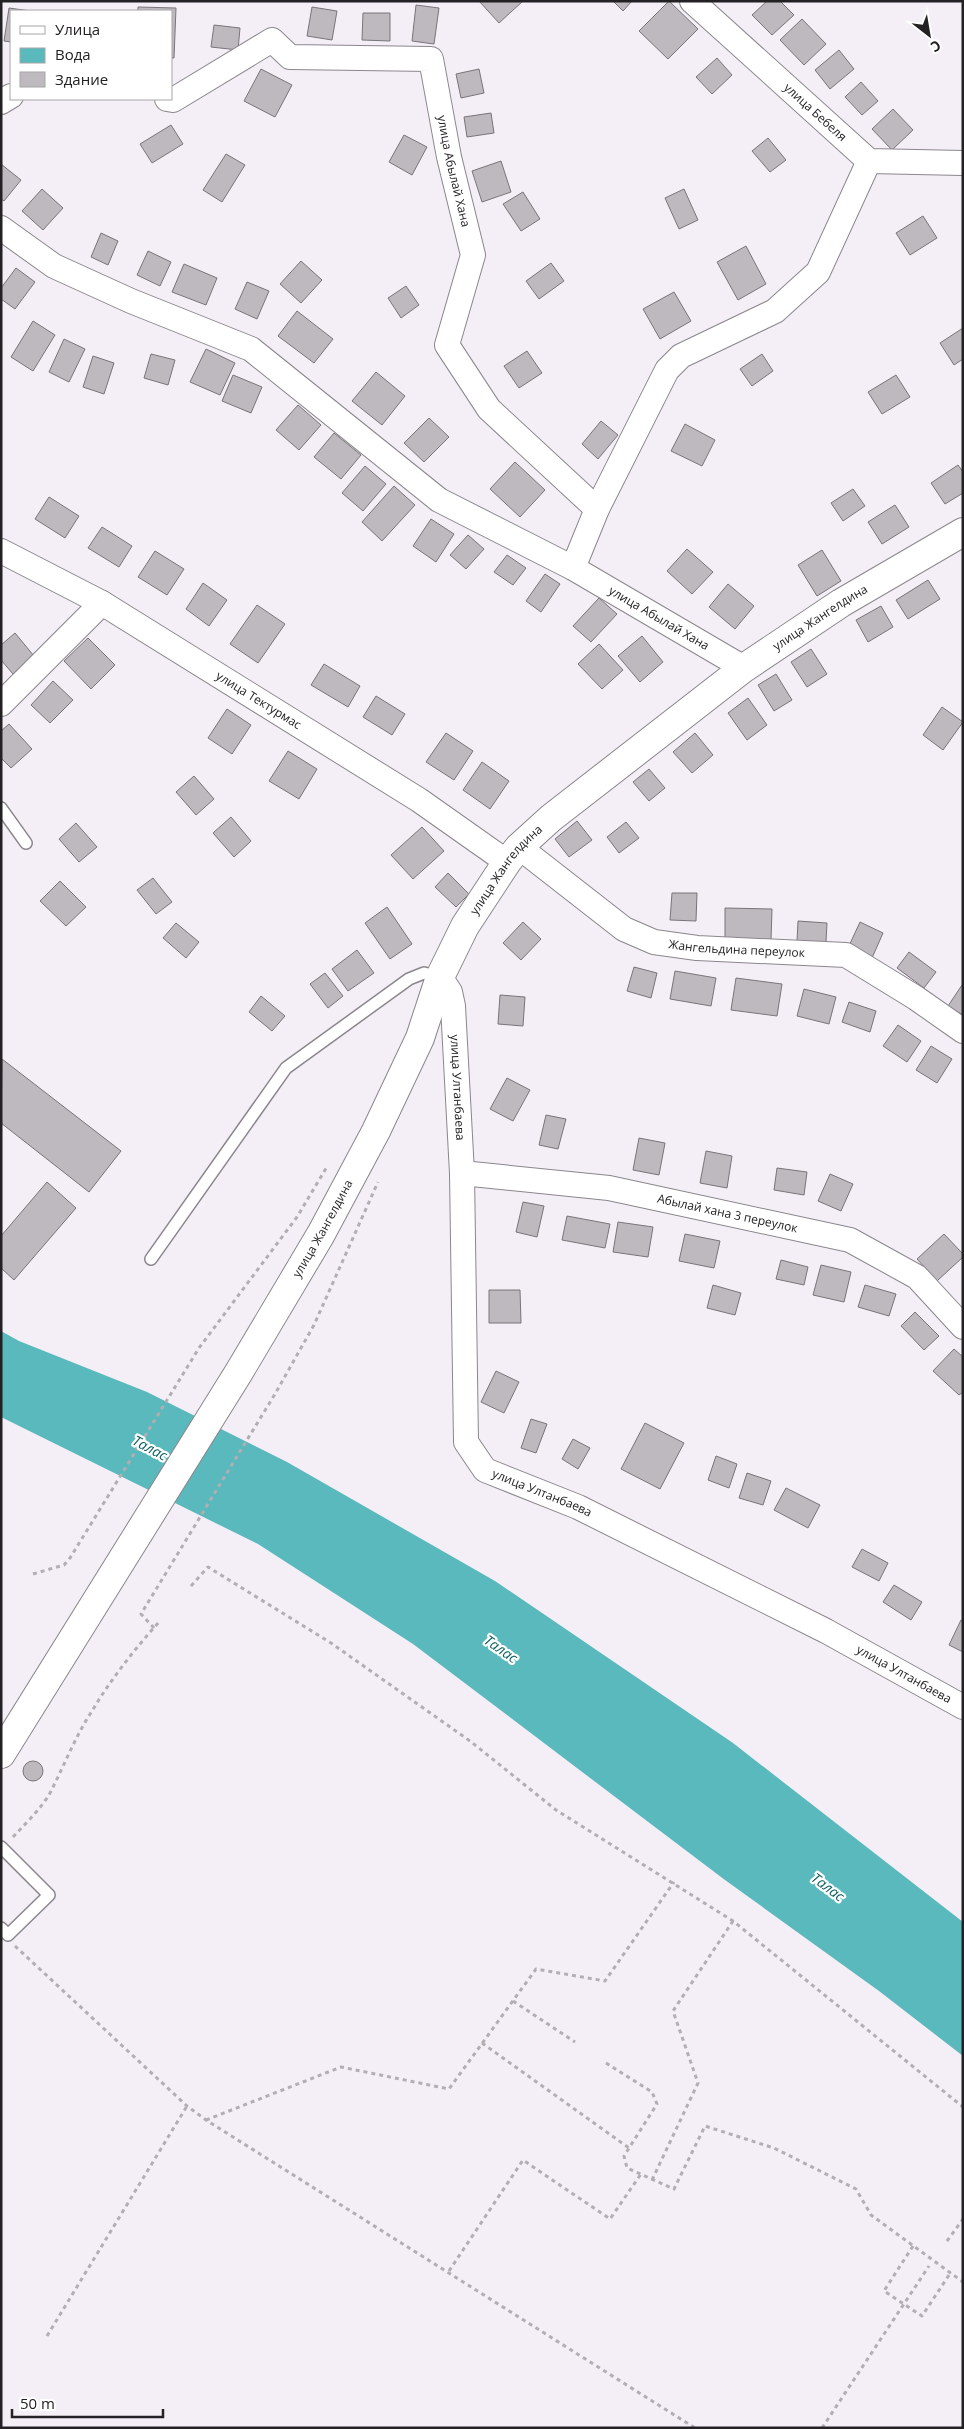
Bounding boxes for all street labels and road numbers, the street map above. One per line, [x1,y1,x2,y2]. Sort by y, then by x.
street label: улица Бебеля [780,79,851,145]
street label: улица Абылай Хана [433,114,475,229]
street label: улица Жангелдина [769,580,871,654]
street label: улица Абылай Хана [606,582,713,654]
street label: улица Тектурмас [213,667,305,733]
street label: улица Жангелдина [466,821,546,918]
street label: Жангельдина переулок [667,935,806,961]
street label: улица Ултанбаева [447,1034,469,1141]
street label: улица Жангелдина [288,1177,356,1281]
street label: Абылай хана 3 переулок [656,1190,800,1237]
street label: улица Ултанбаева [490,1465,595,1521]
street label: улица Ултанбаева [854,1641,955,1707]

